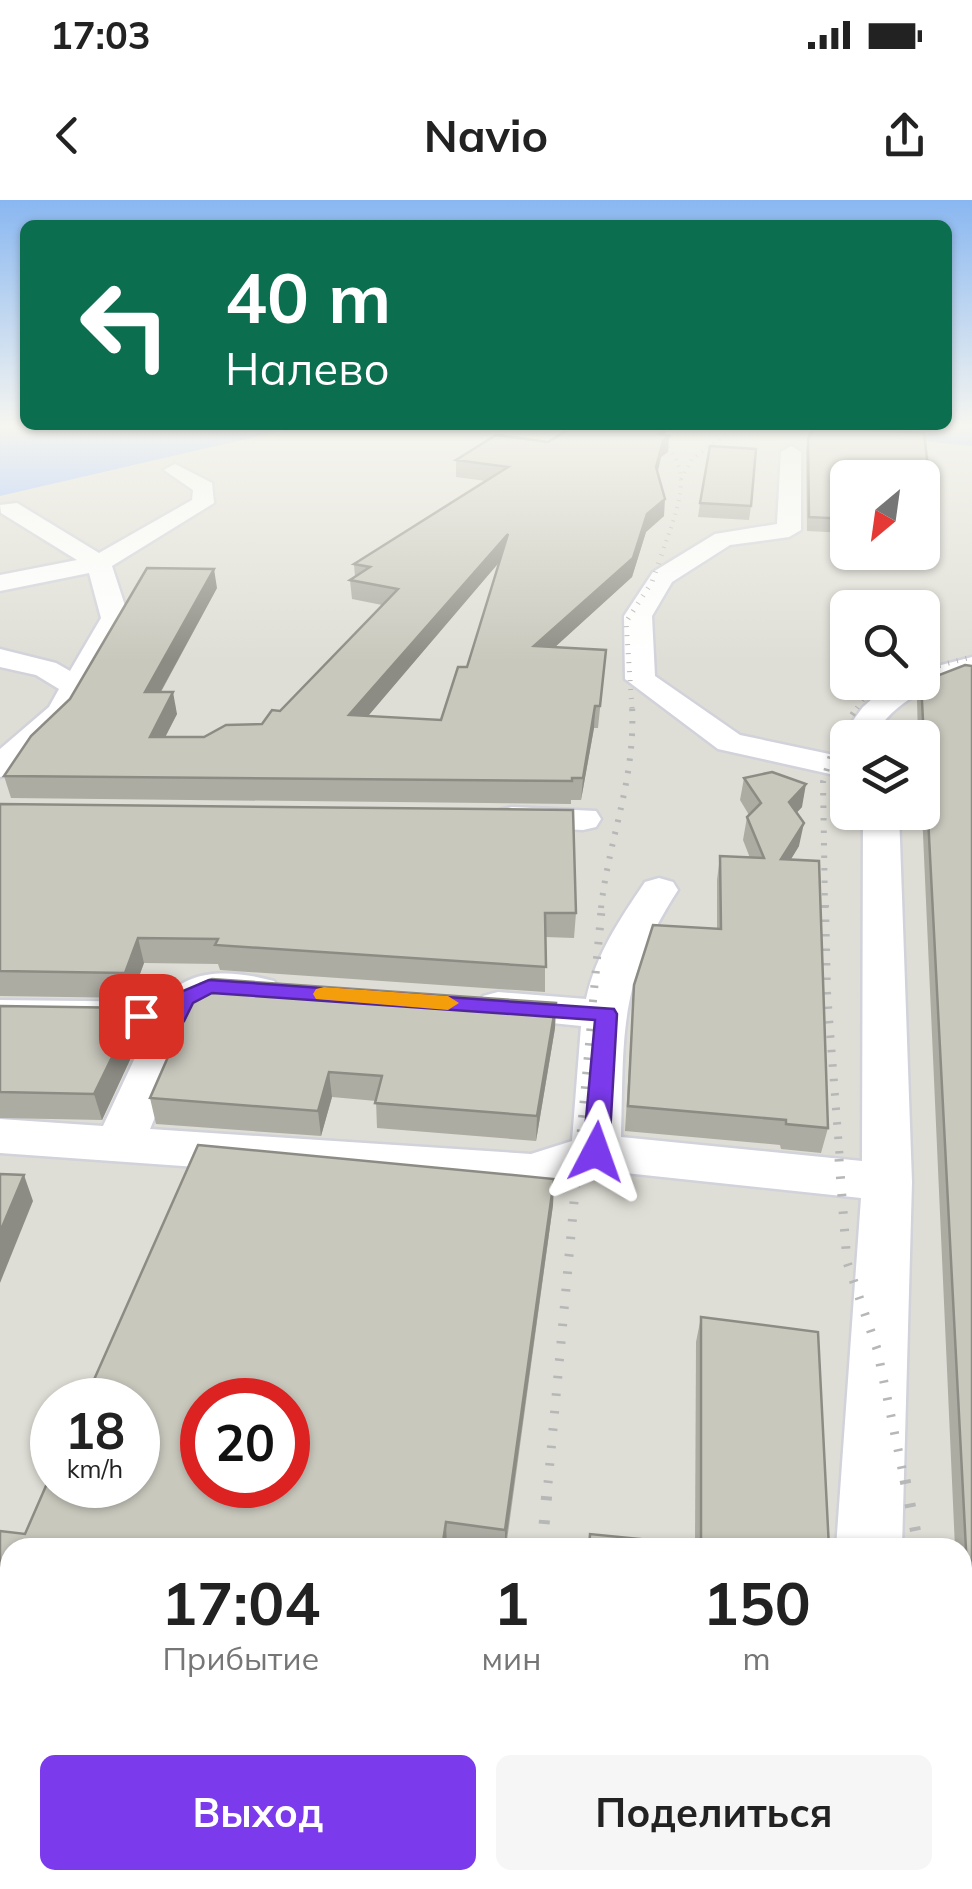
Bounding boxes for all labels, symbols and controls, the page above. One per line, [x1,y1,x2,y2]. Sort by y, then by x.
text: 17:03 [50,11,151,59]
text: Navio [424,107,548,163]
icon: back [40,108,95,163]
icon: share [877,108,932,163]
text: 40 m [225,253,391,341]
icon: left [60,260,190,390]
text: Налево [225,340,390,396]
north arrow [830,460,940,570]
map controls [830,460,940,830]
button: search [830,590,940,700]
button: layers [830,720,940,830]
pin [99,974,184,1059]
icon: arrive [114,989,169,1044]
position arrow [544,1100,648,1204]
speed limit sign: 20 [180,1378,310,1508]
text: 18 [65,1399,125,1462]
text: km/h [67,1453,123,1484]
text: 17:04 [161,1565,320,1640]
text: 1 [493,1565,529,1640]
text: 150 [703,1565,811,1640]
text: Прибытие [162,1638,319,1678]
text: мин [482,1638,541,1678]
text: m [743,1638,771,1678]
button: Выход [40,1755,476,1870]
button: Поделиться [496,1755,932,1870]

